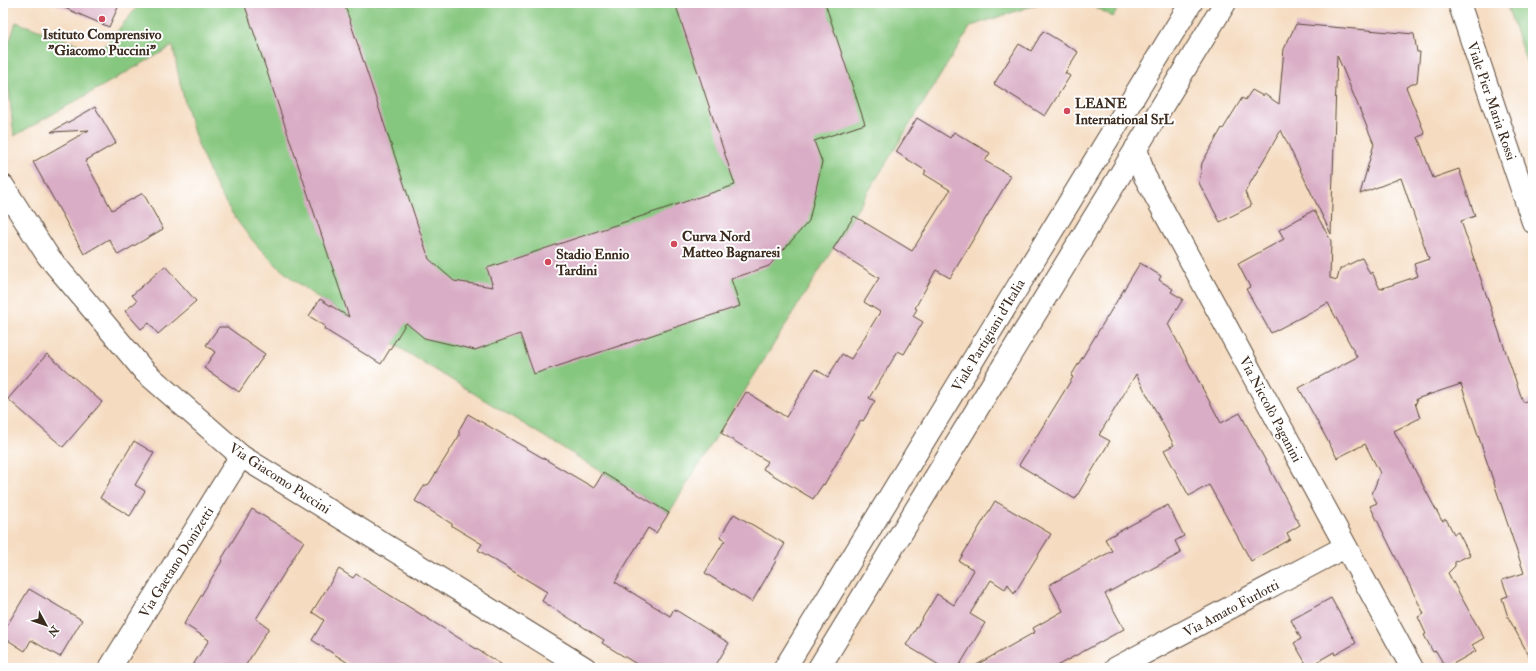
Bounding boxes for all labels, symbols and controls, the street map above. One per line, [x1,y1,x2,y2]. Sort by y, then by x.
marker: Istituto Comprensivo "Giacomo Puccini" [97,14,107,24]
place label: Istituto Comprensivo "Giacomo Puccini" [43,26,162,59]
street label: Viale Pier Maria Rossi [1463,40,1520,163]
place label: LEANE International SrL [1075,95,1175,128]
marker: LEANE International SrL [1062,106,1072,116]
place label: Curva Nord Matteo Bagnaresi [681,228,780,262]
marker: Curva Nord Matteo Bagnaresi [669,239,679,249]
place label: Stadio Ennio Tardini [555,246,629,279]
marker: Stadio Ennio Tardini [543,257,553,267]
street label: Viale Partigiani d'Italia [948,276,1029,395]
street label: Via Niccolò Paganini [1235,353,1306,465]
street label: Via Giacomo Puccini [226,439,334,518]
street label: Via Gaetano Donizetti [135,504,218,621]
street label: Via Amato Furlotti [1180,576,1282,641]
north arrow [26,605,66,645]
text: N [44,622,62,640]

